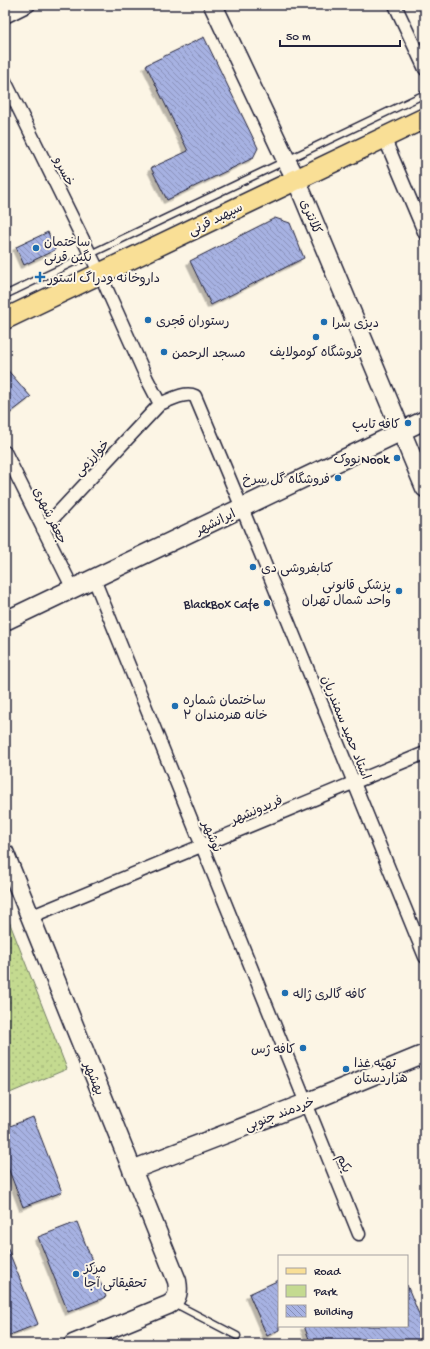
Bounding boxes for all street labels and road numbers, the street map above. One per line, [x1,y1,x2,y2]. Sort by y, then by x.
street label: خسرو [49,154,76,189]
street label: کلانتری [296,197,324,237]
street label: سپهبد قرنی [186,201,246,240]
street label: خوارزمی [72,437,114,480]
street label: جعفر شهری [29,485,69,547]
street label: ایرانشهر [193,507,238,540]
street label: استاد حمید سمندریان [317,674,372,782]
street label: فریدونشهر [228,794,285,829]
street label: نوشهر [197,818,224,855]
street label: بهشهر [79,1059,106,1098]
street label: خردمند جنوبی [243,1095,317,1135]
street label: یکم [331,1153,353,1176]

